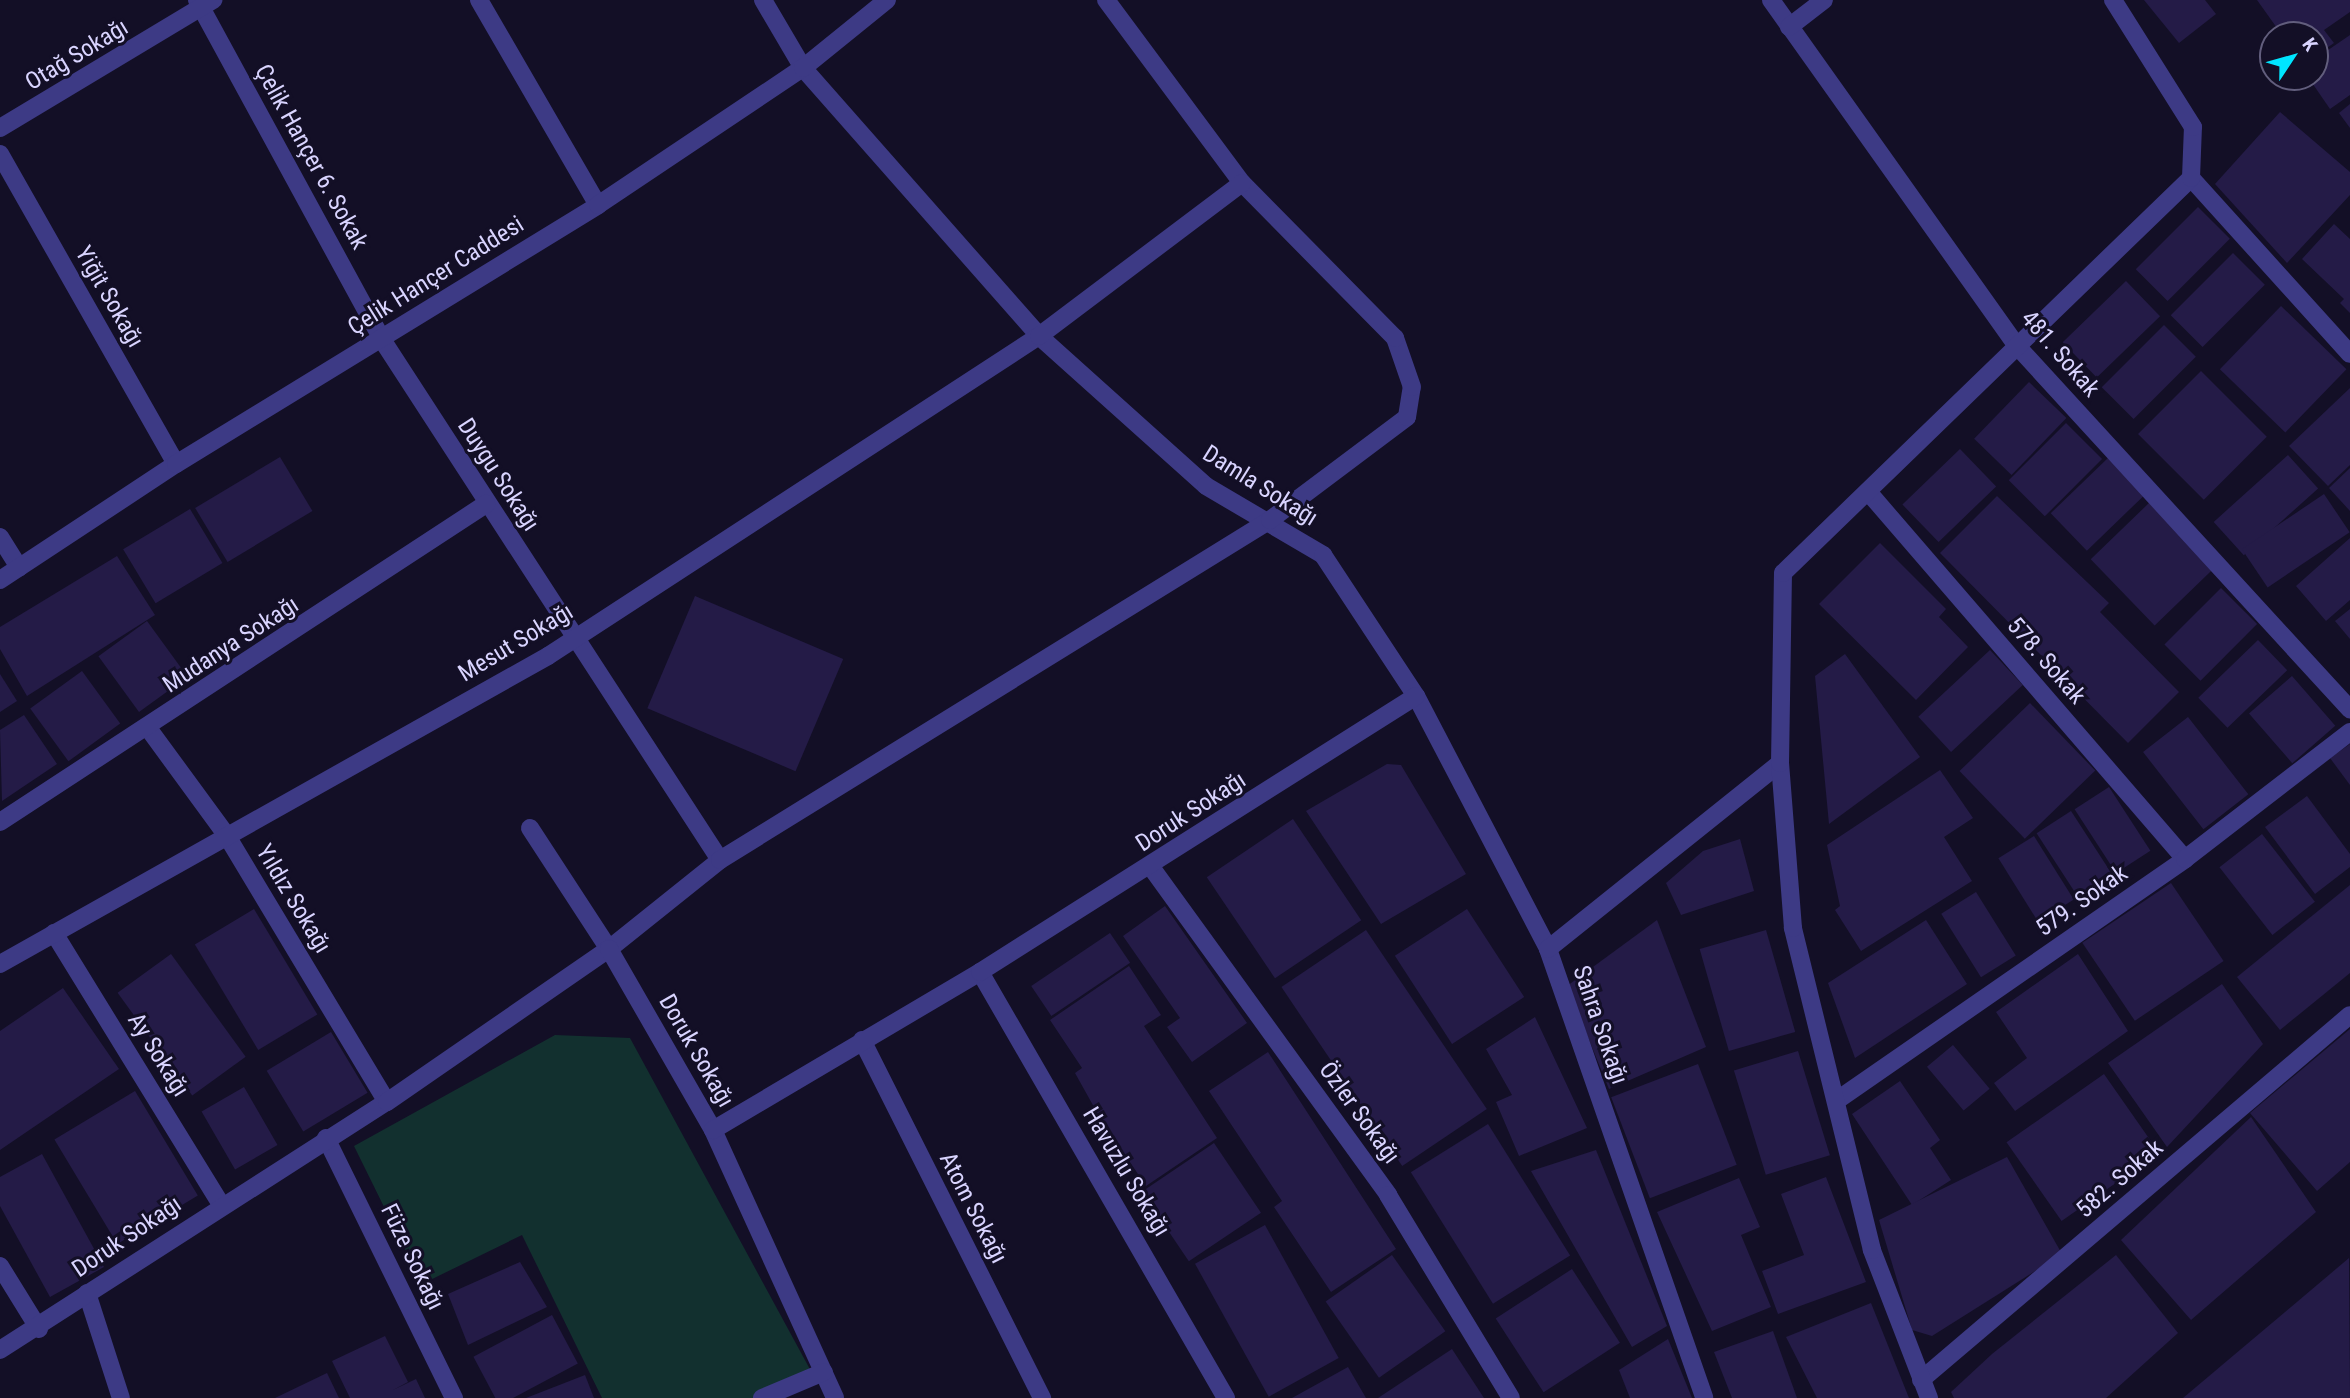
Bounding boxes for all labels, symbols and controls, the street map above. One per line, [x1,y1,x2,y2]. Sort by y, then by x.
street label: Otağ Sokağı [20,13,134,97]
north arrow [2259,21,2329,91]
text: K [2297,34,2322,56]
street label: Çelik Hançer 6. Sokak [248,60,374,254]
street label: Çelik Hançer Caddesi [343,210,529,342]
street label: Yiğit Sokağı [68,241,150,353]
street label: 481. Sokak [2015,305,2105,403]
street label: Duygu Sokağı [451,413,545,537]
street label: Damla Sokağı [1197,439,1323,533]
street label: Mudanya Sokağı [158,590,304,700]
street label: Mesut Sokağı [453,597,579,689]
street label: 578. Sokak [2001,612,2091,710]
street label: Doruk Sokağı [1131,766,1251,858]
street label: Yıldız Sokağı [249,839,337,959]
street label: 579. Sokak [2031,859,2133,943]
street label: Sahra Sokağı [1566,962,1634,1088]
street label: Doruk Sokağı [652,990,740,1112]
street label: Ay Sokağı [121,1008,195,1102]
street label: Özler Sokağı [1312,1056,1406,1170]
street label: Havuzlu Sokağı [1076,1102,1176,1242]
street label: 582. Sokak [2071,1134,2169,1224]
street label: Atom Sokağı [933,1148,1013,1268]
street label: Doruk Sokağı [67,1190,187,1284]
street label: Füze Sokağı [374,1199,450,1315]

